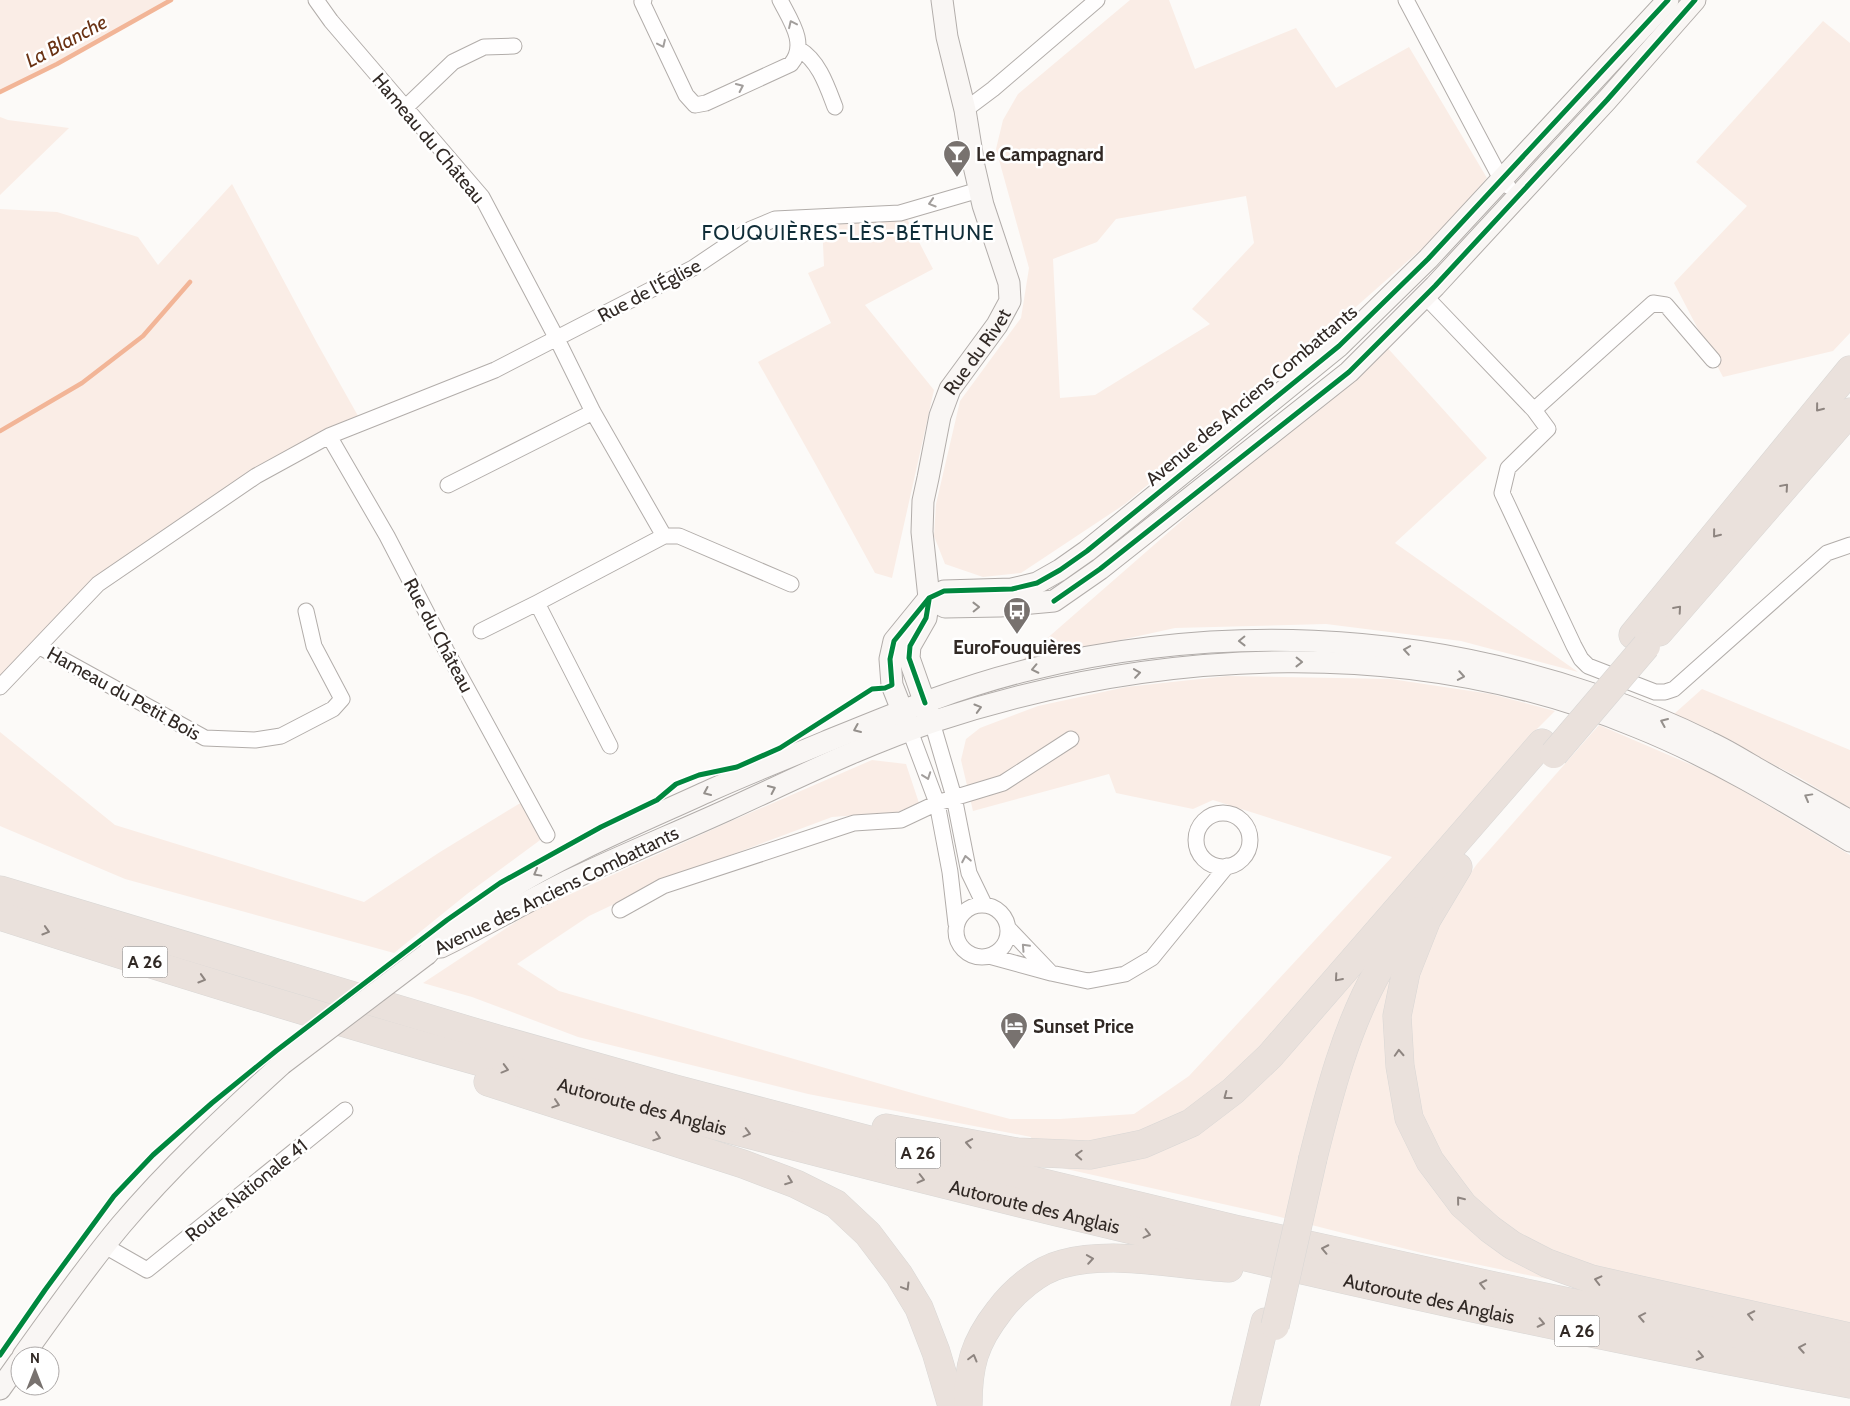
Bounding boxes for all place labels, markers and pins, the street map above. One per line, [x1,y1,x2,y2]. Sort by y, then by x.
bar icon: Le Campagnard [942,139,972,178]
place label: Le Campagnard [976,143,1104,166]
bus stop icon: EuroFouquières [1002,596,1032,635]
place label: EuroFouquières [953,636,1081,659]
hotel icon: Sunset Price [999,1011,1029,1050]
place label: Sunset Price [1033,1015,1134,1038]

